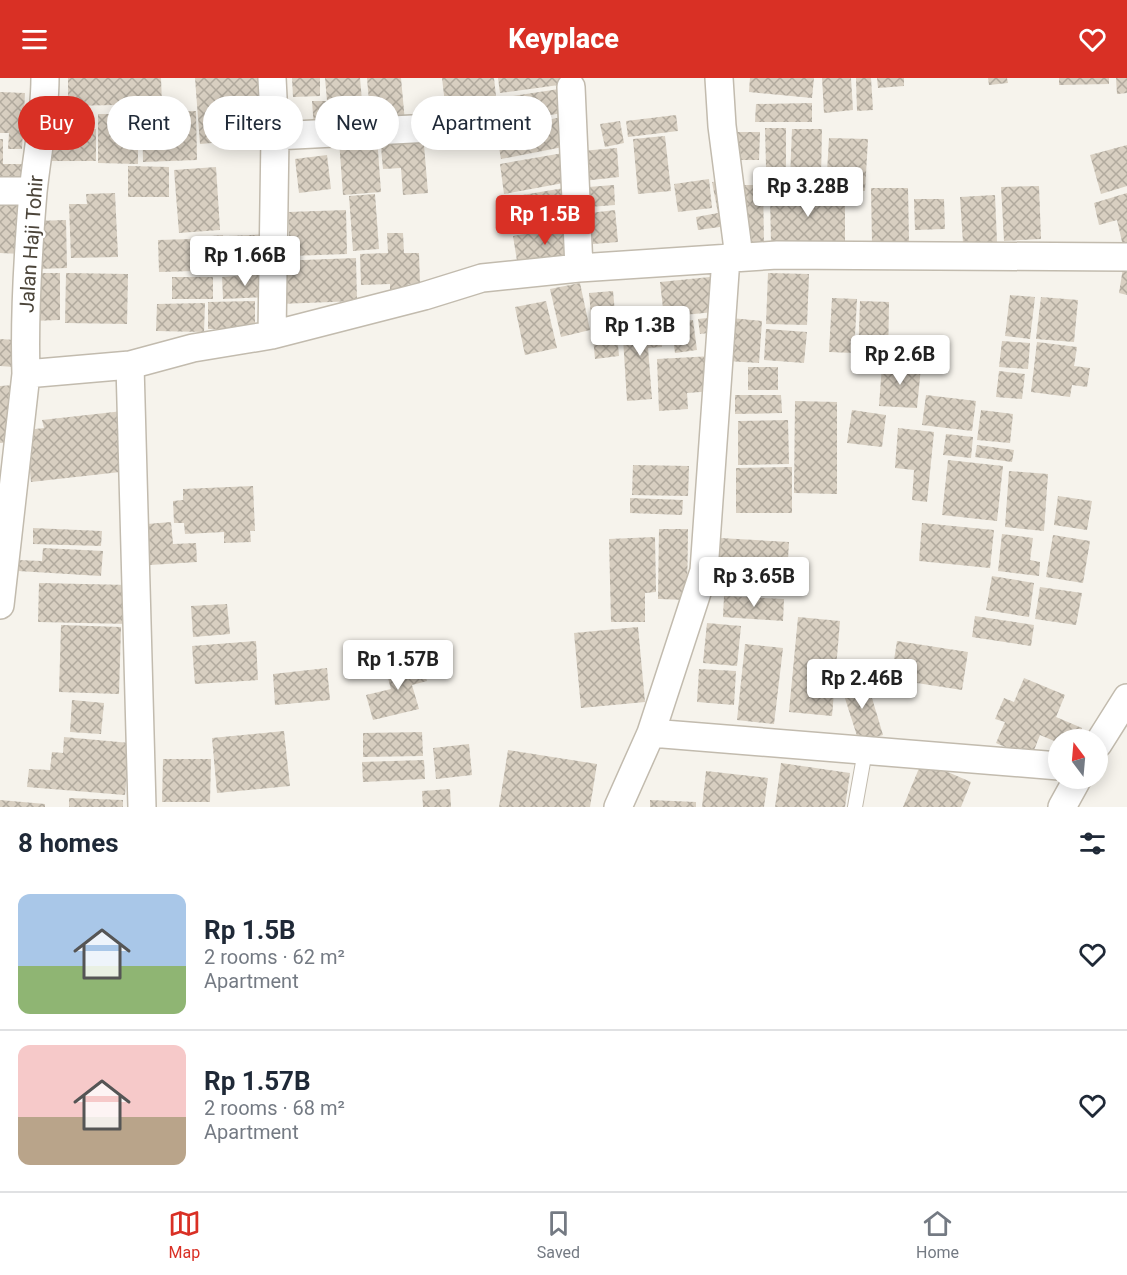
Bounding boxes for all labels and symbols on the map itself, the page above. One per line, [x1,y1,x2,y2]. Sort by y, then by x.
pin: Rp 3.28B [746,167,870,218]
street label: Jalan Haji Tohir [14,174,48,314]
pin: Rp 1.5B [490,195,600,246]
pin: Rp 1.66B [183,236,307,287]
pin: Rp 1.3B [585,306,695,357]
pin: Rp 2.6B [845,335,955,386]
pin: Rp 3.65B [692,557,816,608]
pin: Rp 1.57B [336,640,460,691]
pin: Rp 2.46B [800,659,924,710]
north arrow [1048,729,1108,789]

